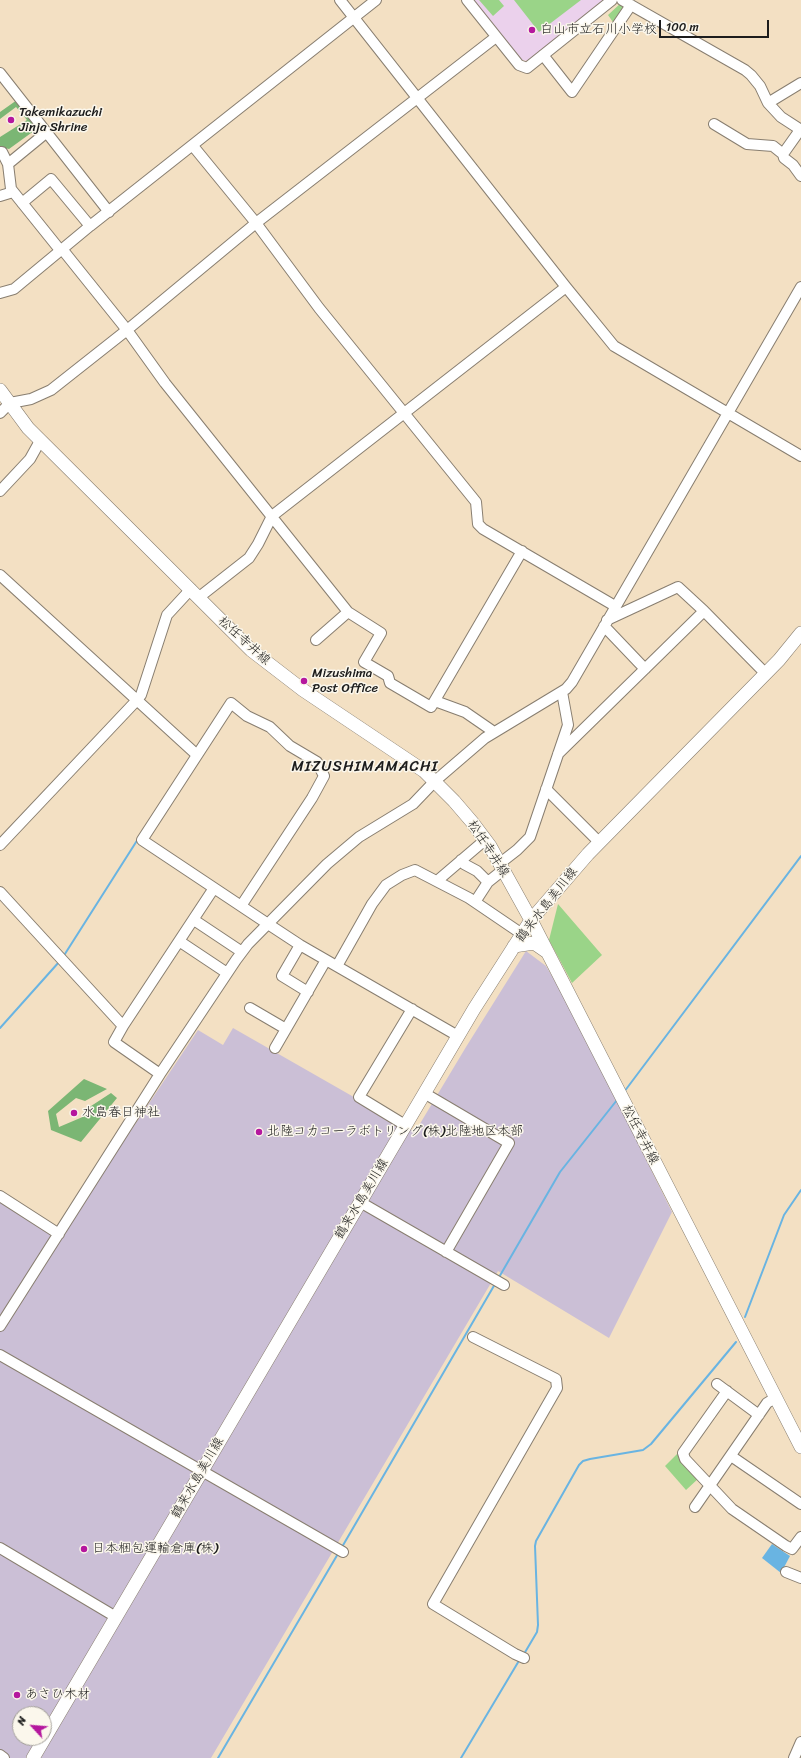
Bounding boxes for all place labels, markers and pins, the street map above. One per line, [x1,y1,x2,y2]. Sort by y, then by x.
place label: 白山市立石川小学校 [540,22,657,38]
marker: 白山市立石川小学校 [527,25,537,35]
place label: Takemikazuchi Jinja Shrine [19,105,102,136]
marker: Takemikazuchi Jinja Shrine [6,115,16,125]
place label: Mizushima Post Office [312,666,378,697]
marker: Mizushima Post Office [299,676,309,686]
place label: 水島春日神社 [82,1105,160,1121]
marker: 水島春日神社 [69,1108,79,1118]
place label: 北陸コカコーラボトリング(株)北陸地区本部 [267,1124,523,1140]
marker: 北陸コカコーラボトリング(株)北陸地区本部 [254,1127,264,1137]
place label: 日本梱包運輸倉庫(株) [92,1541,218,1557]
marker: 日本梱包運輸倉庫(株) [79,1544,89,1554]
place label: あさひ木材 [25,1687,90,1703]
marker: あさひ木材 [12,1690,22,1700]

